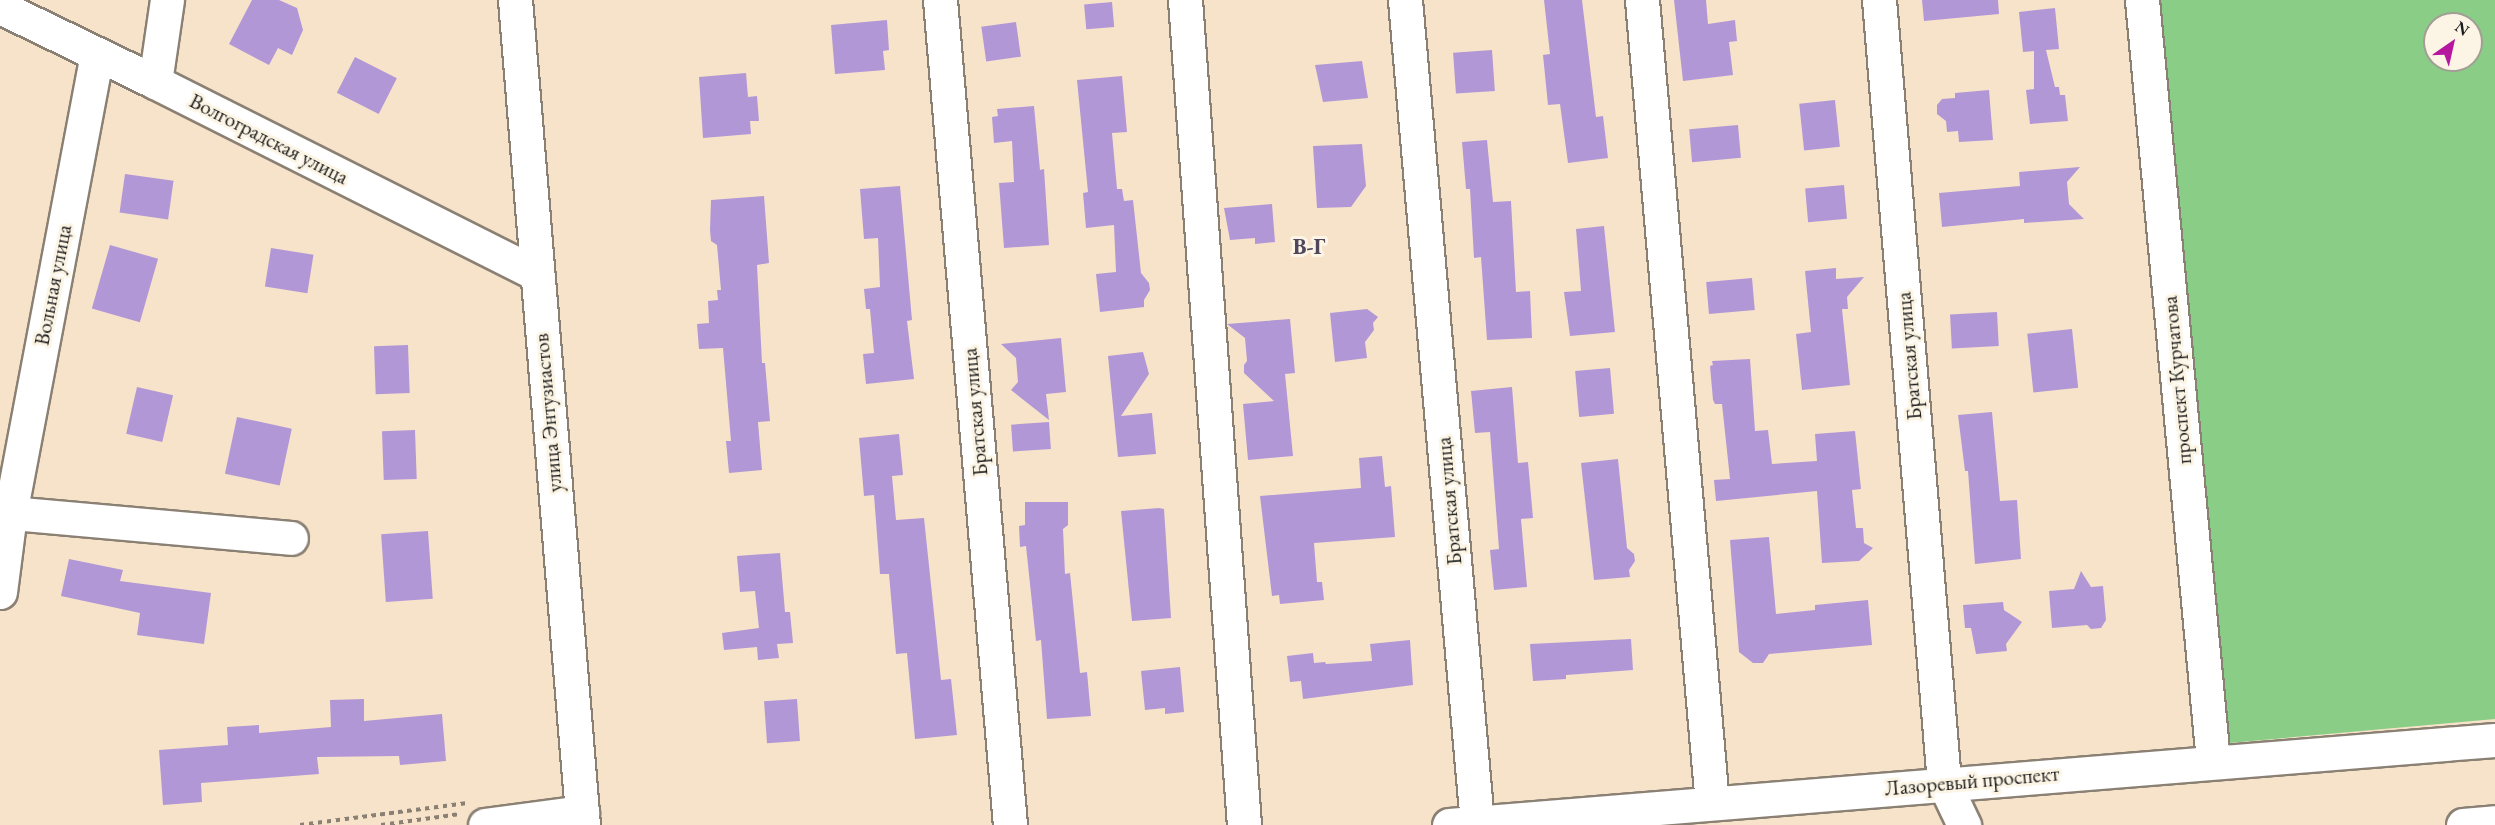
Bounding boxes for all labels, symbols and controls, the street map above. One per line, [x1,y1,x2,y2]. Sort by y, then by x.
north arrow [2423,12,2483,72]
text: N [2451,16,2473,41]
street label: Волгоградская улица [185,88,353,190]
street label: Вольная улица [29,223,77,347]
district label: В-Г [1293,234,1325,260]
street label: Братская улица [1891,291,1927,421]
street label: проспект Курчатова [2157,295,2197,465]
street label: улица Энтузиастов [529,333,567,493]
street label: Братская улица [957,347,993,477]
street label: Братская улица [1431,436,1467,566]
street label: Лазоревый проспект [1884,761,2060,801]

